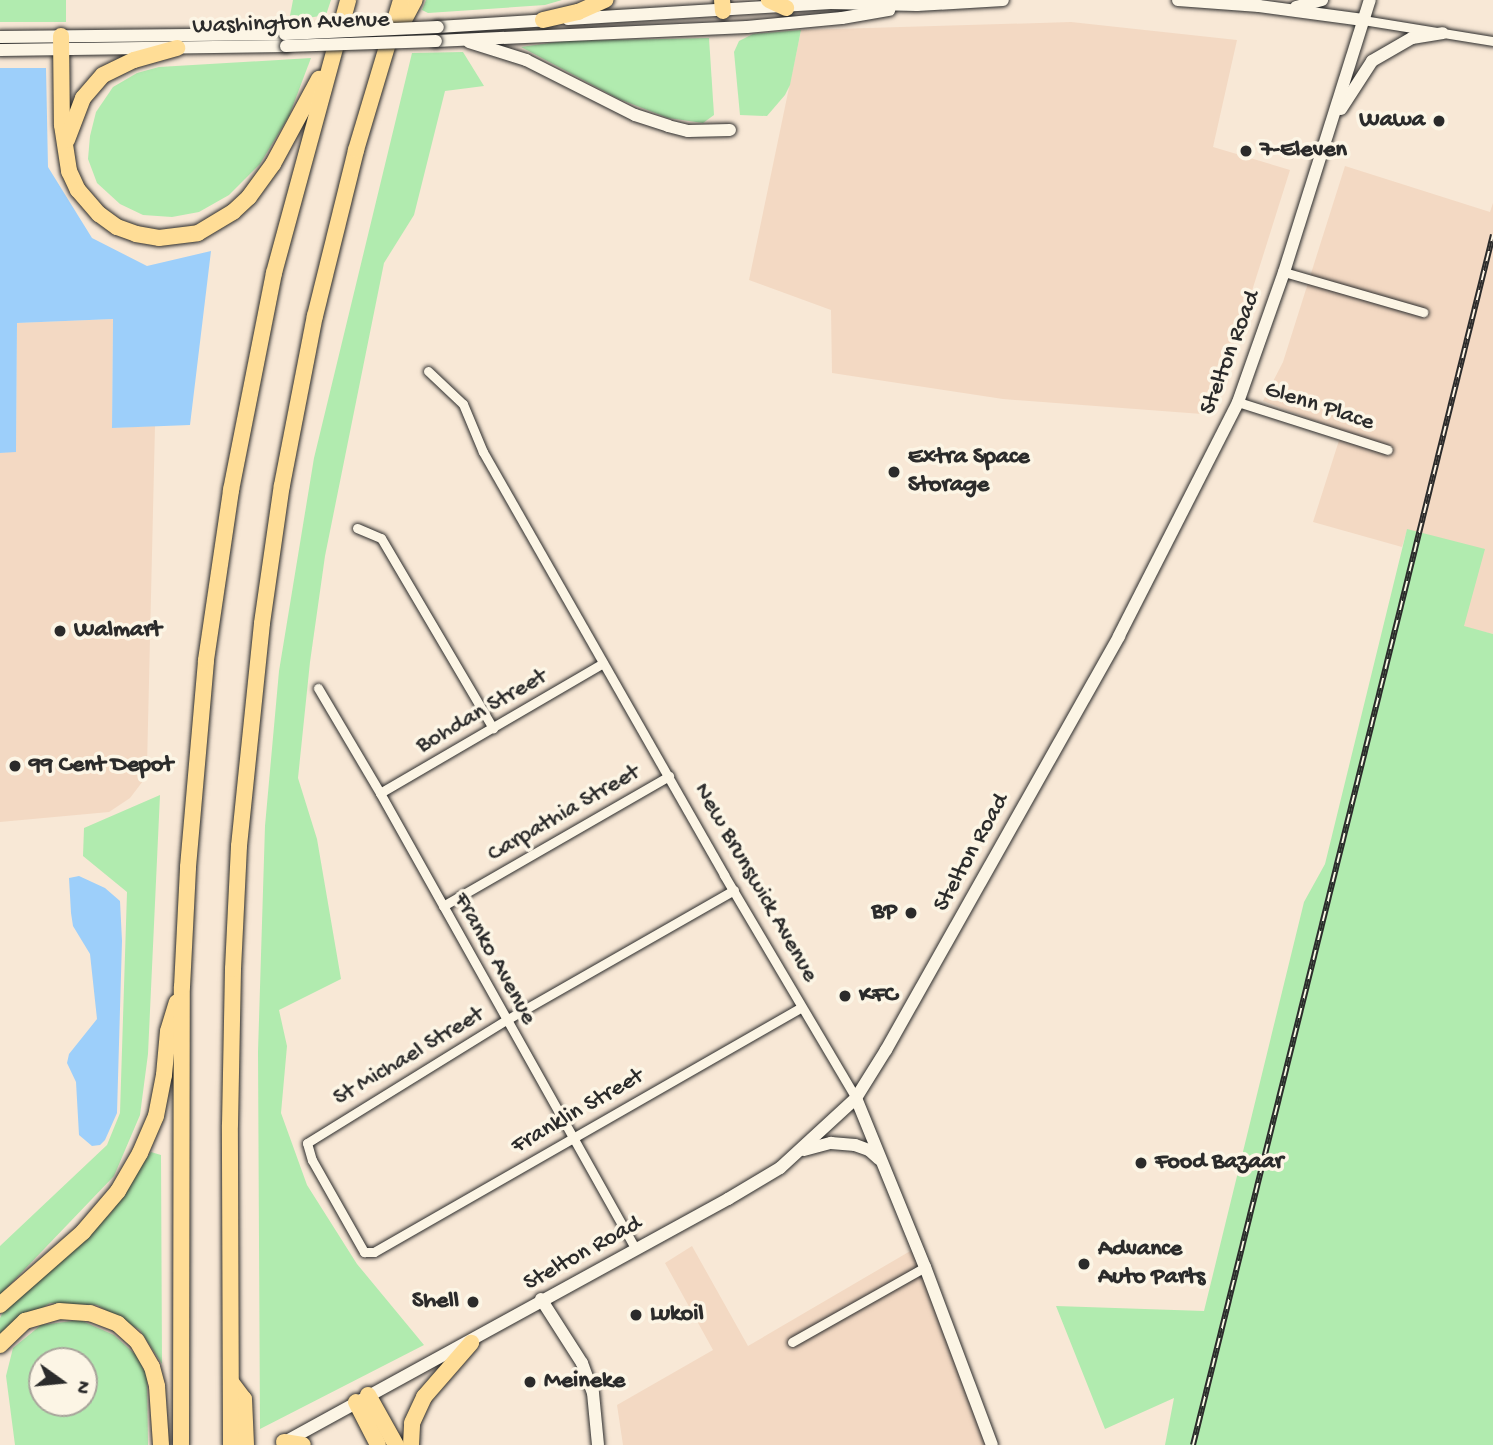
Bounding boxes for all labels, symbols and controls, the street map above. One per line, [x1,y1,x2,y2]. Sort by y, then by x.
street label: Washington Avenue [192,6,390,42]
place label: Wawa [1359,107,1425,135]
marker: Wawa [1431,113,1447,129]
place label: 7-Eleven [1260,137,1347,165]
marker: 7-Eleven [1238,143,1254,159]
street label: Stelton Road [1194,287,1268,419]
street label: Glenn Place [1260,376,1378,438]
place label: Extra Space Storage [908,444,1030,500]
marker: Extra Space Storage [886,464,902,480]
place label: Walmart [74,617,162,645]
marker: Walmart [52,623,68,639]
street label: Bohdan Street [412,663,552,761]
place label: 99 Cent Depot [29,752,173,780]
marker: 99 Cent Depot [7,758,23,774]
street label: Carpathia Street [483,759,645,869]
street label: New Brunswick Avenue [686,778,824,988]
street label: Stelton Road [928,789,1016,917]
street label: Franko Avenue [446,888,542,1030]
place label: BP [871,899,897,927]
marker: BP [903,905,919,921]
place label: KFC [859,982,898,1010]
marker: KFC [837,988,853,1004]
street label: St Michael Street [329,1001,489,1113]
street label: Franklin Street [507,1063,649,1161]
place label: Food Bazaar [1155,1149,1283,1177]
marker: Food Bazaar [1133,1155,1149,1171]
street label: Stelton Road [519,1210,647,1298]
place label: Advance Auto Parts [1098,1236,1205,1292]
marker: Advance Auto Parts [1076,1256,1092,1272]
place label: Shell [412,1288,459,1316]
marker: Shell [465,1294,481,1310]
place label: Lukoil [650,1301,704,1329]
marker: Lukoil [628,1307,644,1323]
north arrow [28,1347,98,1417]
place label: Meineke [544,1368,625,1396]
marker: Meineke [522,1374,538,1390]
text: N [69,1378,95,1396]

